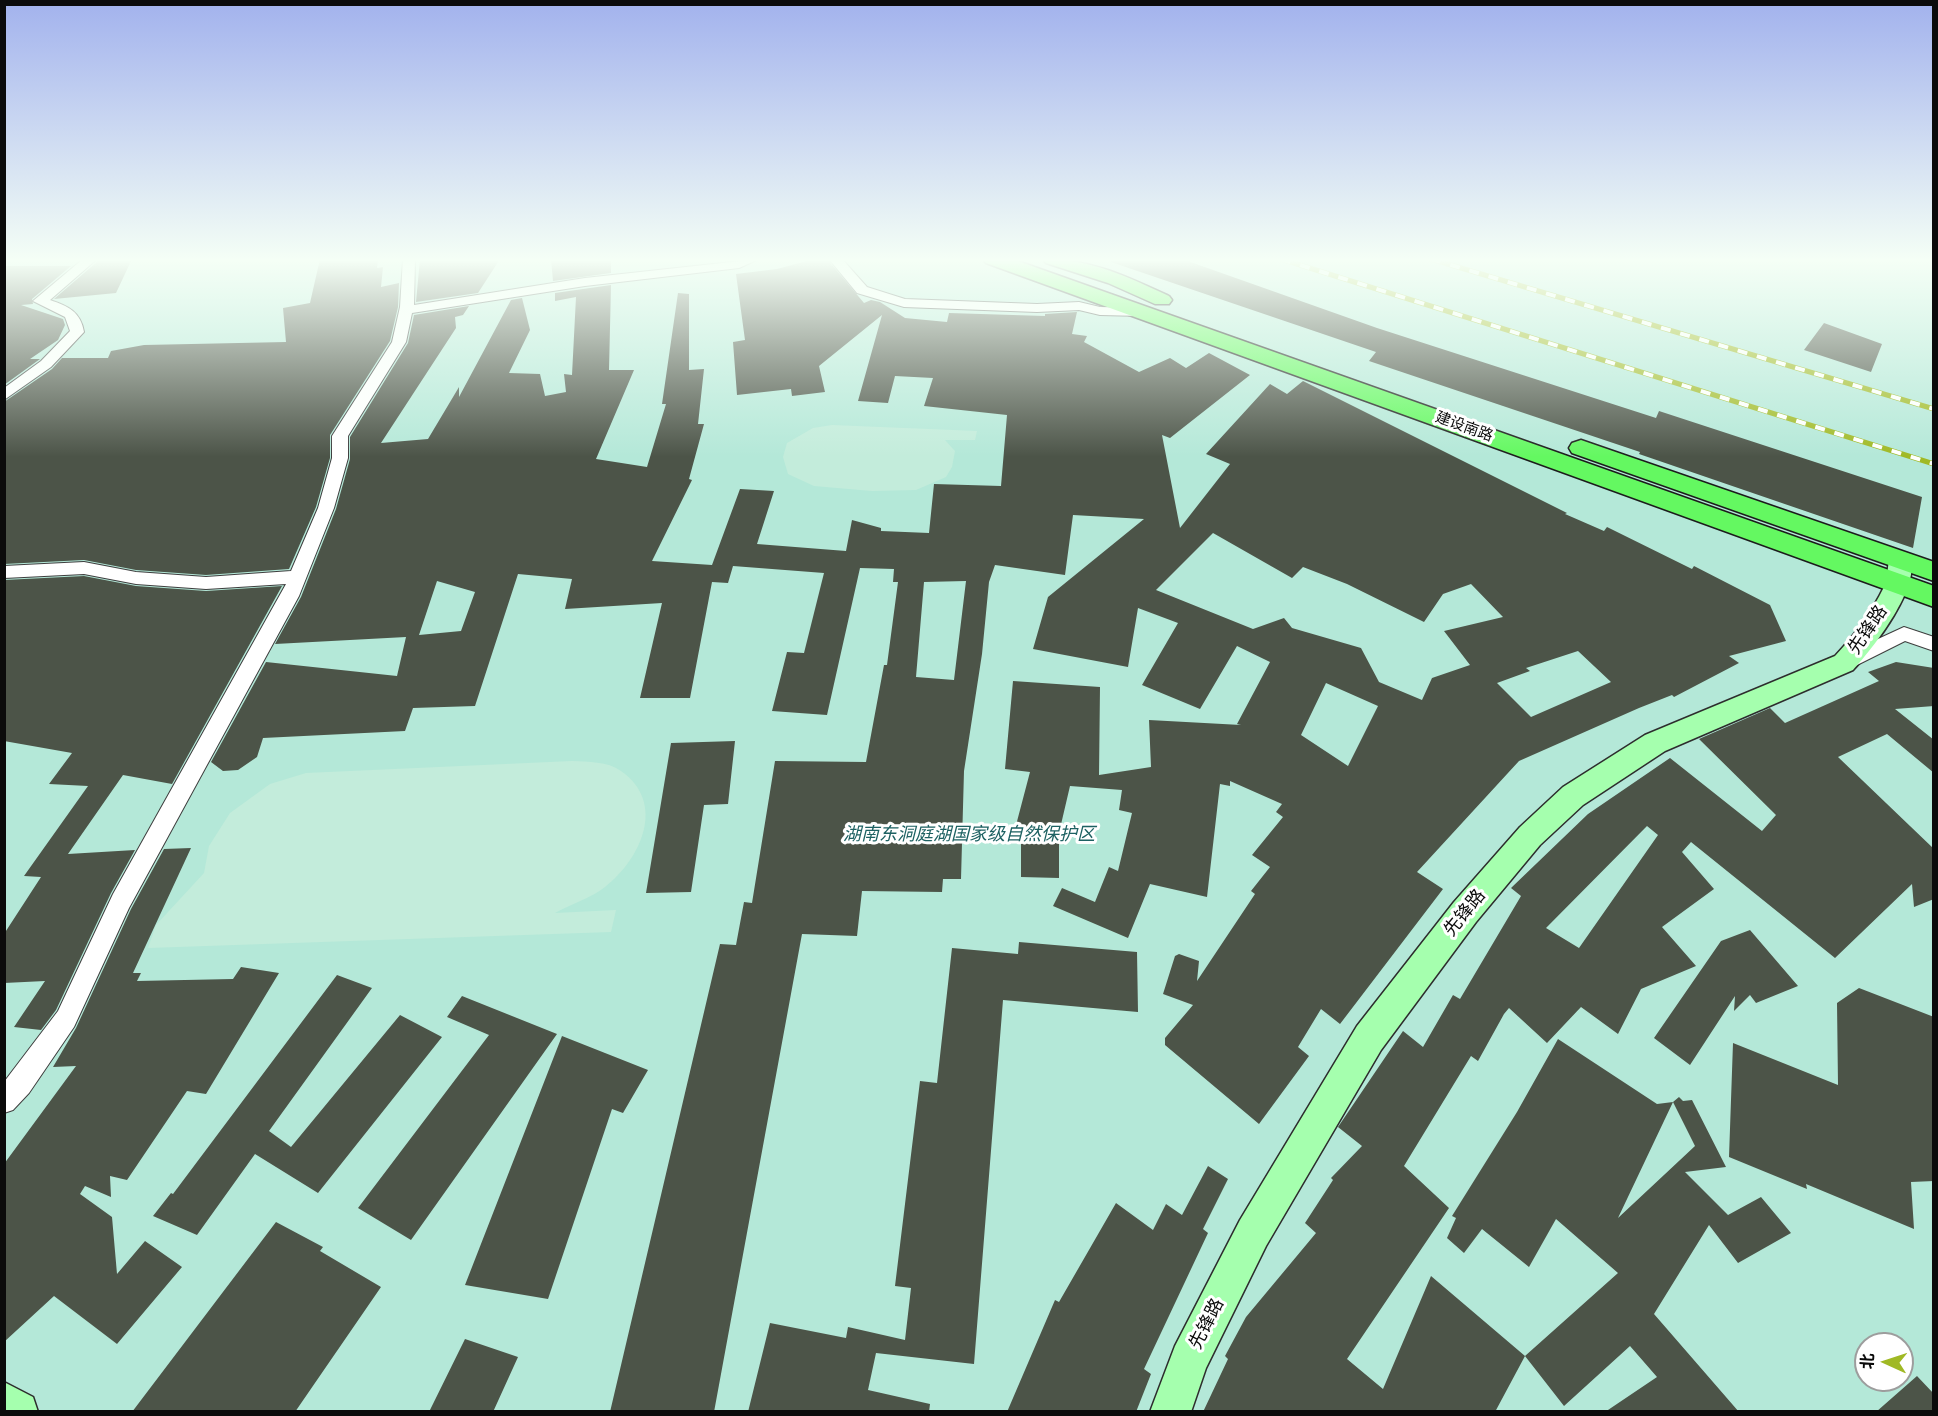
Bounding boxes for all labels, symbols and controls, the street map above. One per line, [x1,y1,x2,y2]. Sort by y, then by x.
street label: 建设南路 [1433,408,1495,446]
street label: 先锋路 [1844,602,1892,658]
park label: 湖南东洞庭湖国家级自然保护区 [843,824,1095,846]
street label: 先锋路 [1440,885,1490,941]
street label: 先锋路 [1185,1295,1229,1353]
north arrow [1854,1332,1914,1392]
text: 北 [1858,1353,1877,1370]

